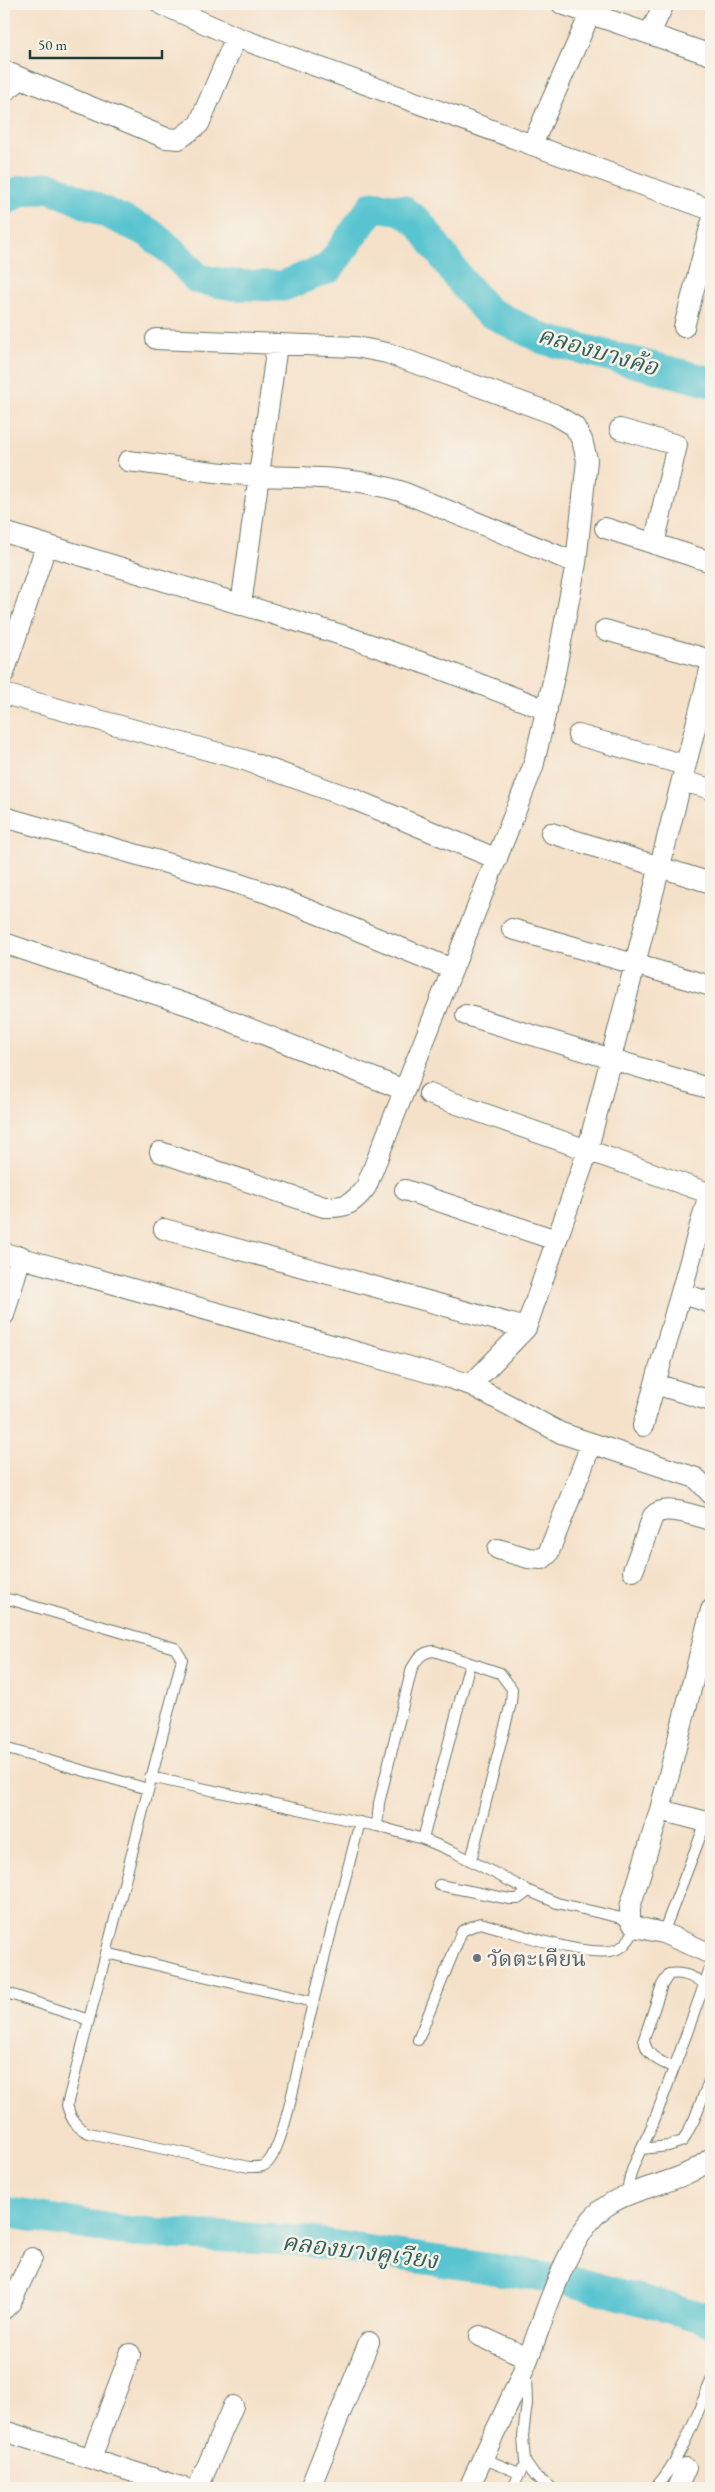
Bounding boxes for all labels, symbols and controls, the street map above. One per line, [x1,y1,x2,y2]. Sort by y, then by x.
scale bar [30,28,162,60]
text: 50 m [38,35,67,54]
water label: คลองบางค้อ [534,319,663,383]
place label: วัดตะเคียน [487,1944,586,1973]
marker: วัดตะเคียน [471,1952,483,1964]
water label: คลองบางคูเวียง [280,2226,441,2277]

